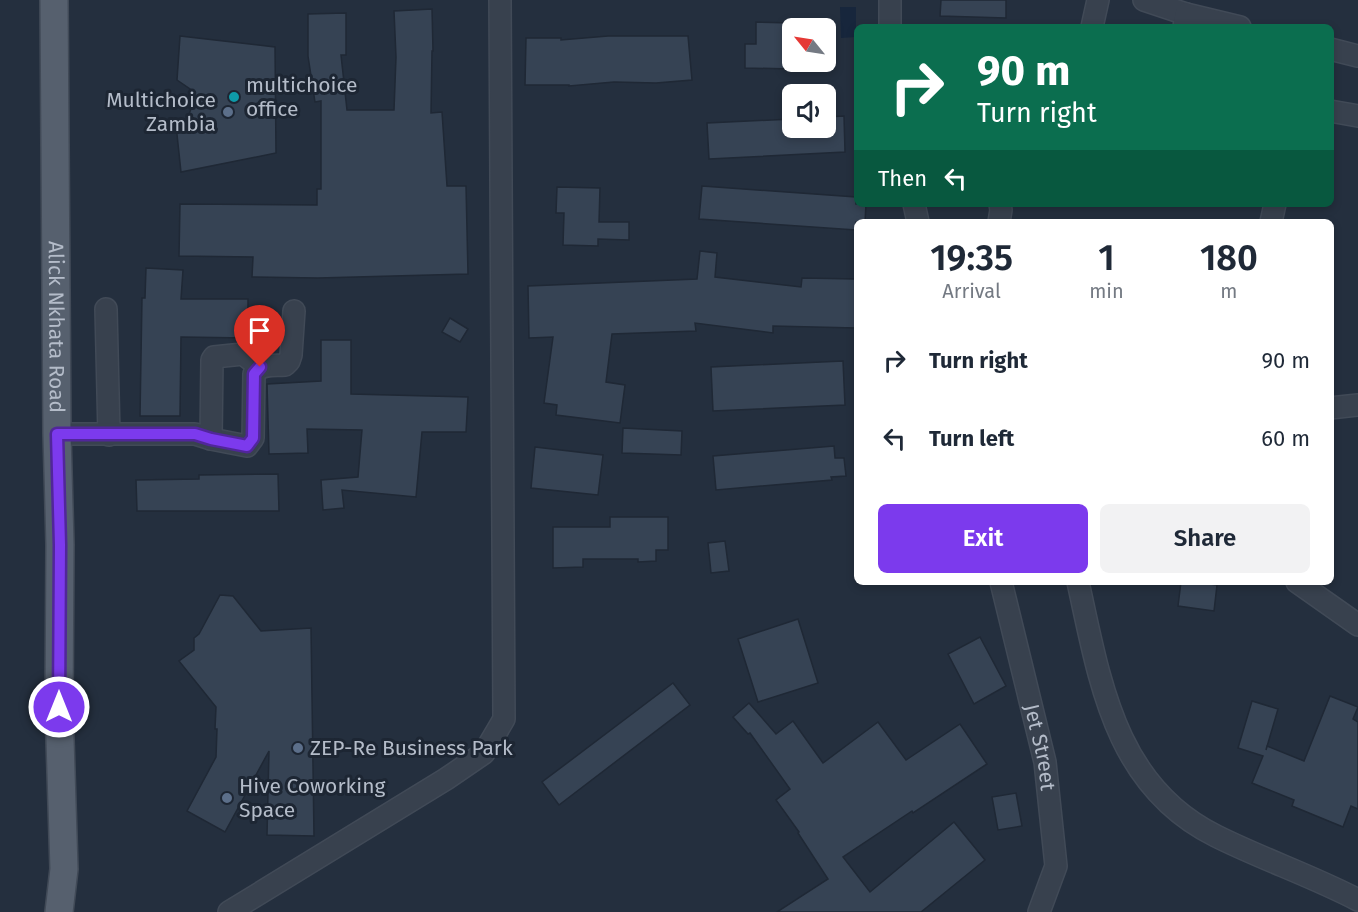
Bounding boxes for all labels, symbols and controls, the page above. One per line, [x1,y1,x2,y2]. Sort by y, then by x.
north arrow [782,18,836,72]
map controls [782,18,836,138]
text: 90 m [977,46,1071,96]
icon: right [878,48,956,126]
place label: multichoice office [246,72,357,122]
button: sound [782,84,836,138]
place label: Multichoice Zambia [106,87,216,137]
marker: multichoice office [227,90,241,104]
text: Turn right [977,97,1097,129]
marker: Multichoice Zambia [221,105,235,119]
icon: left [939,162,972,195]
text: Then [878,165,927,192]
text: 19:35 [930,236,1013,280]
text: 1 [1098,236,1115,280]
text: 180 [1200,236,1258,280]
street label: Alick Nkhata Road [43,241,70,413]
text: Arrival [942,279,1001,303]
text: min [1089,279,1124,303]
text: m [1220,279,1237,303]
pin [234,305,285,367]
icon: arrive [243,314,276,347]
icon: right [878,344,911,377]
text: Turn right [929,347,1028,374]
text: 90 m [1261,347,1310,374]
icon: left [878,422,911,455]
text: Turn left [929,425,1014,452]
text: 60 m [1261,425,1310,452]
button: Exit [878,504,1088,573]
button: Share [1100,504,1310,573]
position arrow [27,675,91,739]
street label: Jet Street [1018,701,1061,792]
place label: ZEP-Re Business Park [310,735,513,761]
marker: ZEP-Re Business Park [291,741,305,755]
place label: Hive Coworking Space [239,773,385,823]
marker: Hive Coworking Space [220,791,234,805]

